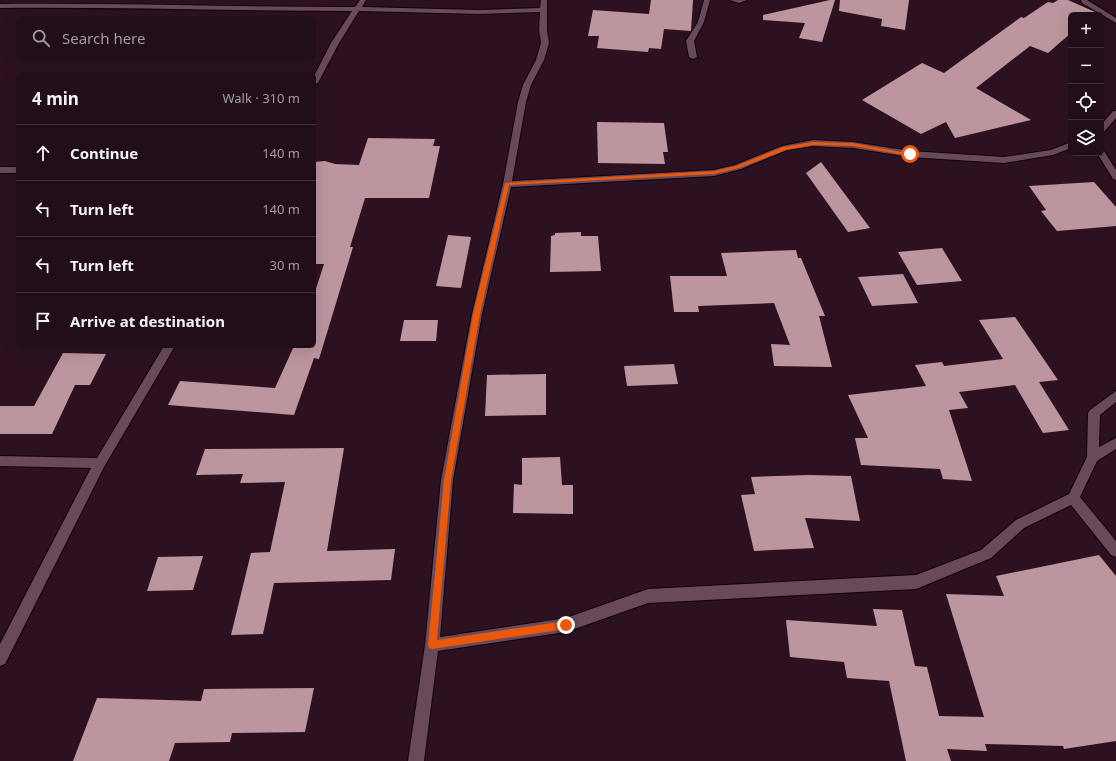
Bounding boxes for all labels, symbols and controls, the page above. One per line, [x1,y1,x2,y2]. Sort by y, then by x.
map controls [1068,12,1104,156]
button: + [1068,12,1104,48]
search box [16,16,316,60]
icon: search [30,27,52,49]
text: Search here [62,28,145,48]
button: − [1068,48,1104,84]
button: locate [1068,84,1104,120]
text: 4 min [32,87,79,110]
text: Walk · 310 m [222,89,300,107]
button: layers [1068,120,1104,156]
icon: ahead [32,142,54,164]
text: Continue [70,143,138,163]
text: 140 m [262,144,300,162]
route start [901,145,919,163]
icon: left [32,198,54,220]
text: Turn left [70,199,134,219]
text: 140 m [262,200,300,218]
icon: left [32,254,54,276]
text: Turn left [70,255,134,275]
text: 30 m [270,256,300,274]
icon: arrive [32,310,54,332]
text: Arrive at destination [70,311,225,331]
route end [557,616,575,634]

